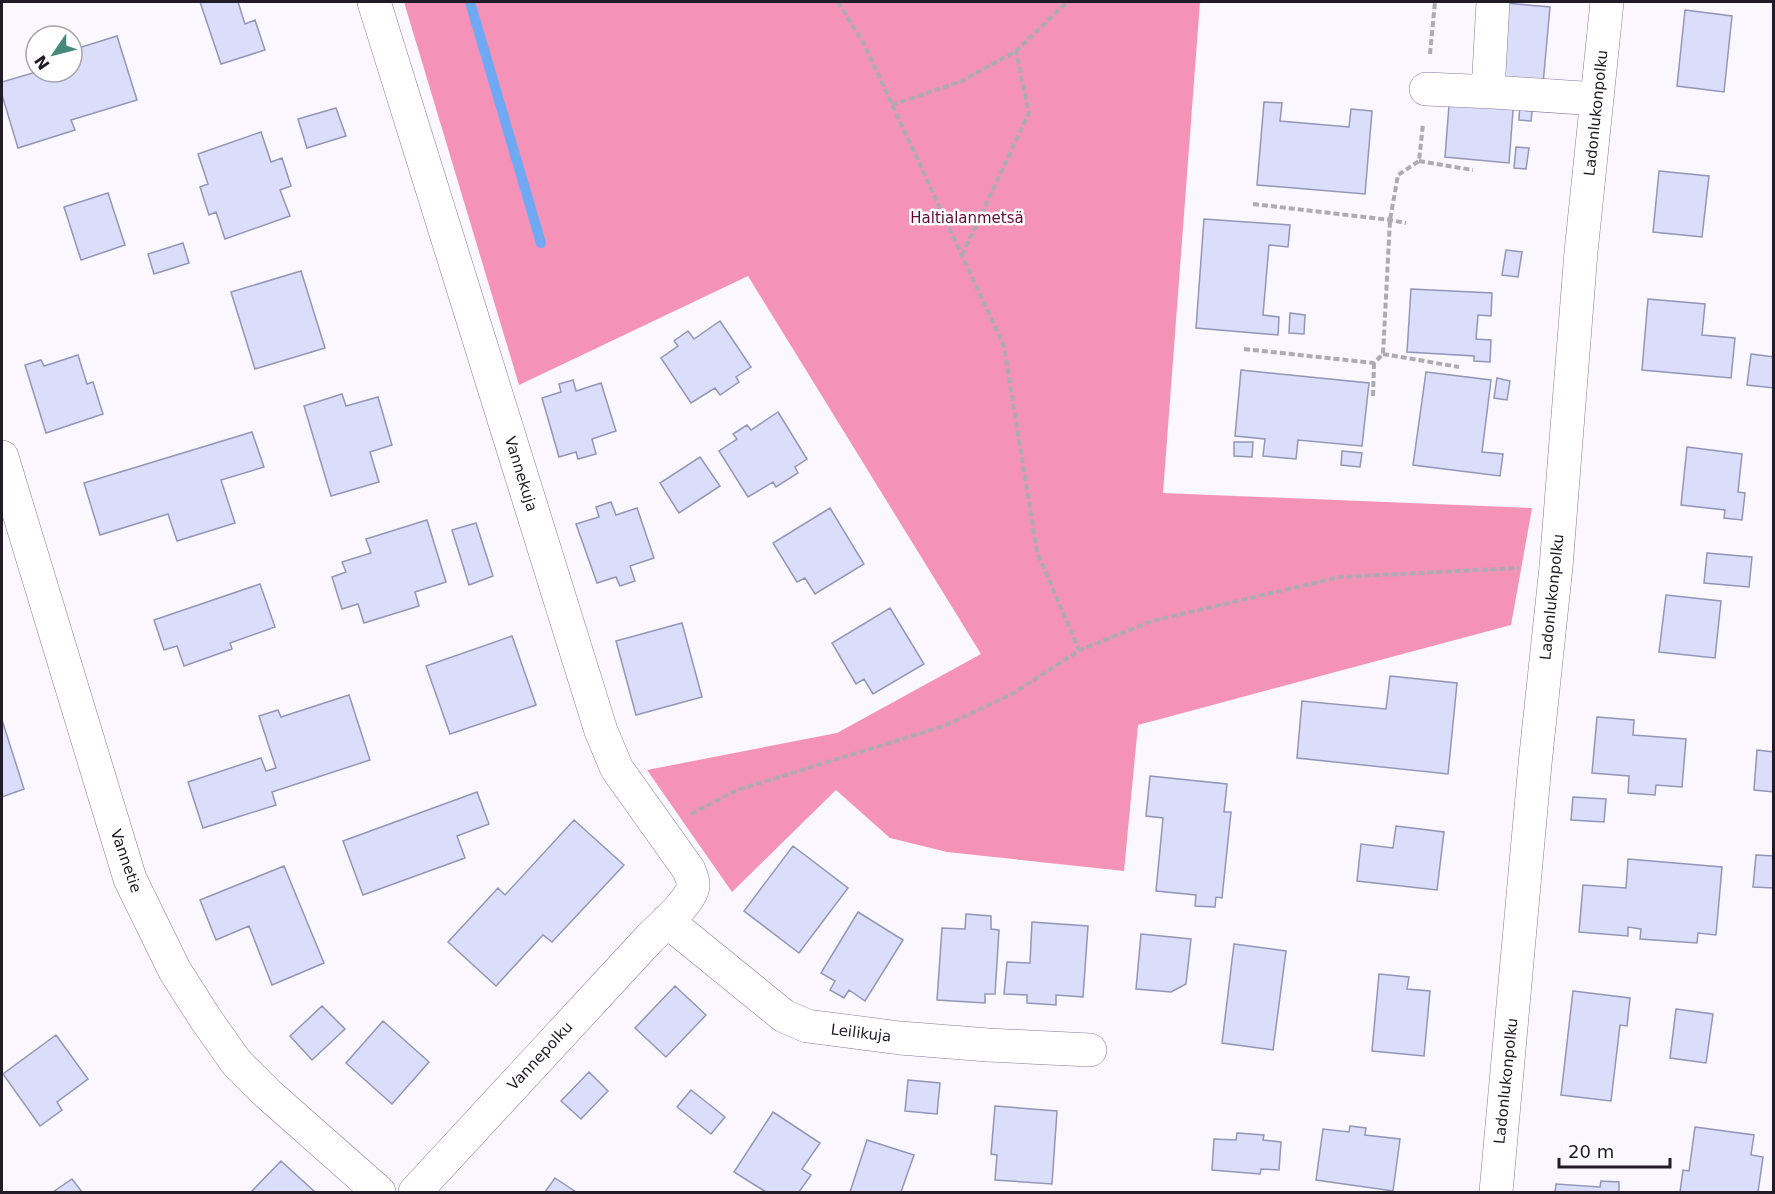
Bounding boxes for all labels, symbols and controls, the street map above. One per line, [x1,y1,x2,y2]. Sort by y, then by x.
north arrow [24,24,84,84]
street label: Ladonlukonpolku [1580,49,1612,177]
text: N [31,51,54,73]
park label: Haltialanmetsä [910,209,1024,227]
street label: Vannekuja [501,434,541,514]
street label: Ladonlukonpolku [1536,533,1568,661]
street label: Vannetie [107,827,145,895]
street label: Ladonlukonpolku [1490,1017,1522,1145]
street label: Vannepolku [504,1018,576,1094]
street label: Leilikuja [830,1020,892,1046]
scale bar [1559,1131,1670,1169]
text: 20 m [1568,1141,1614,1162]

